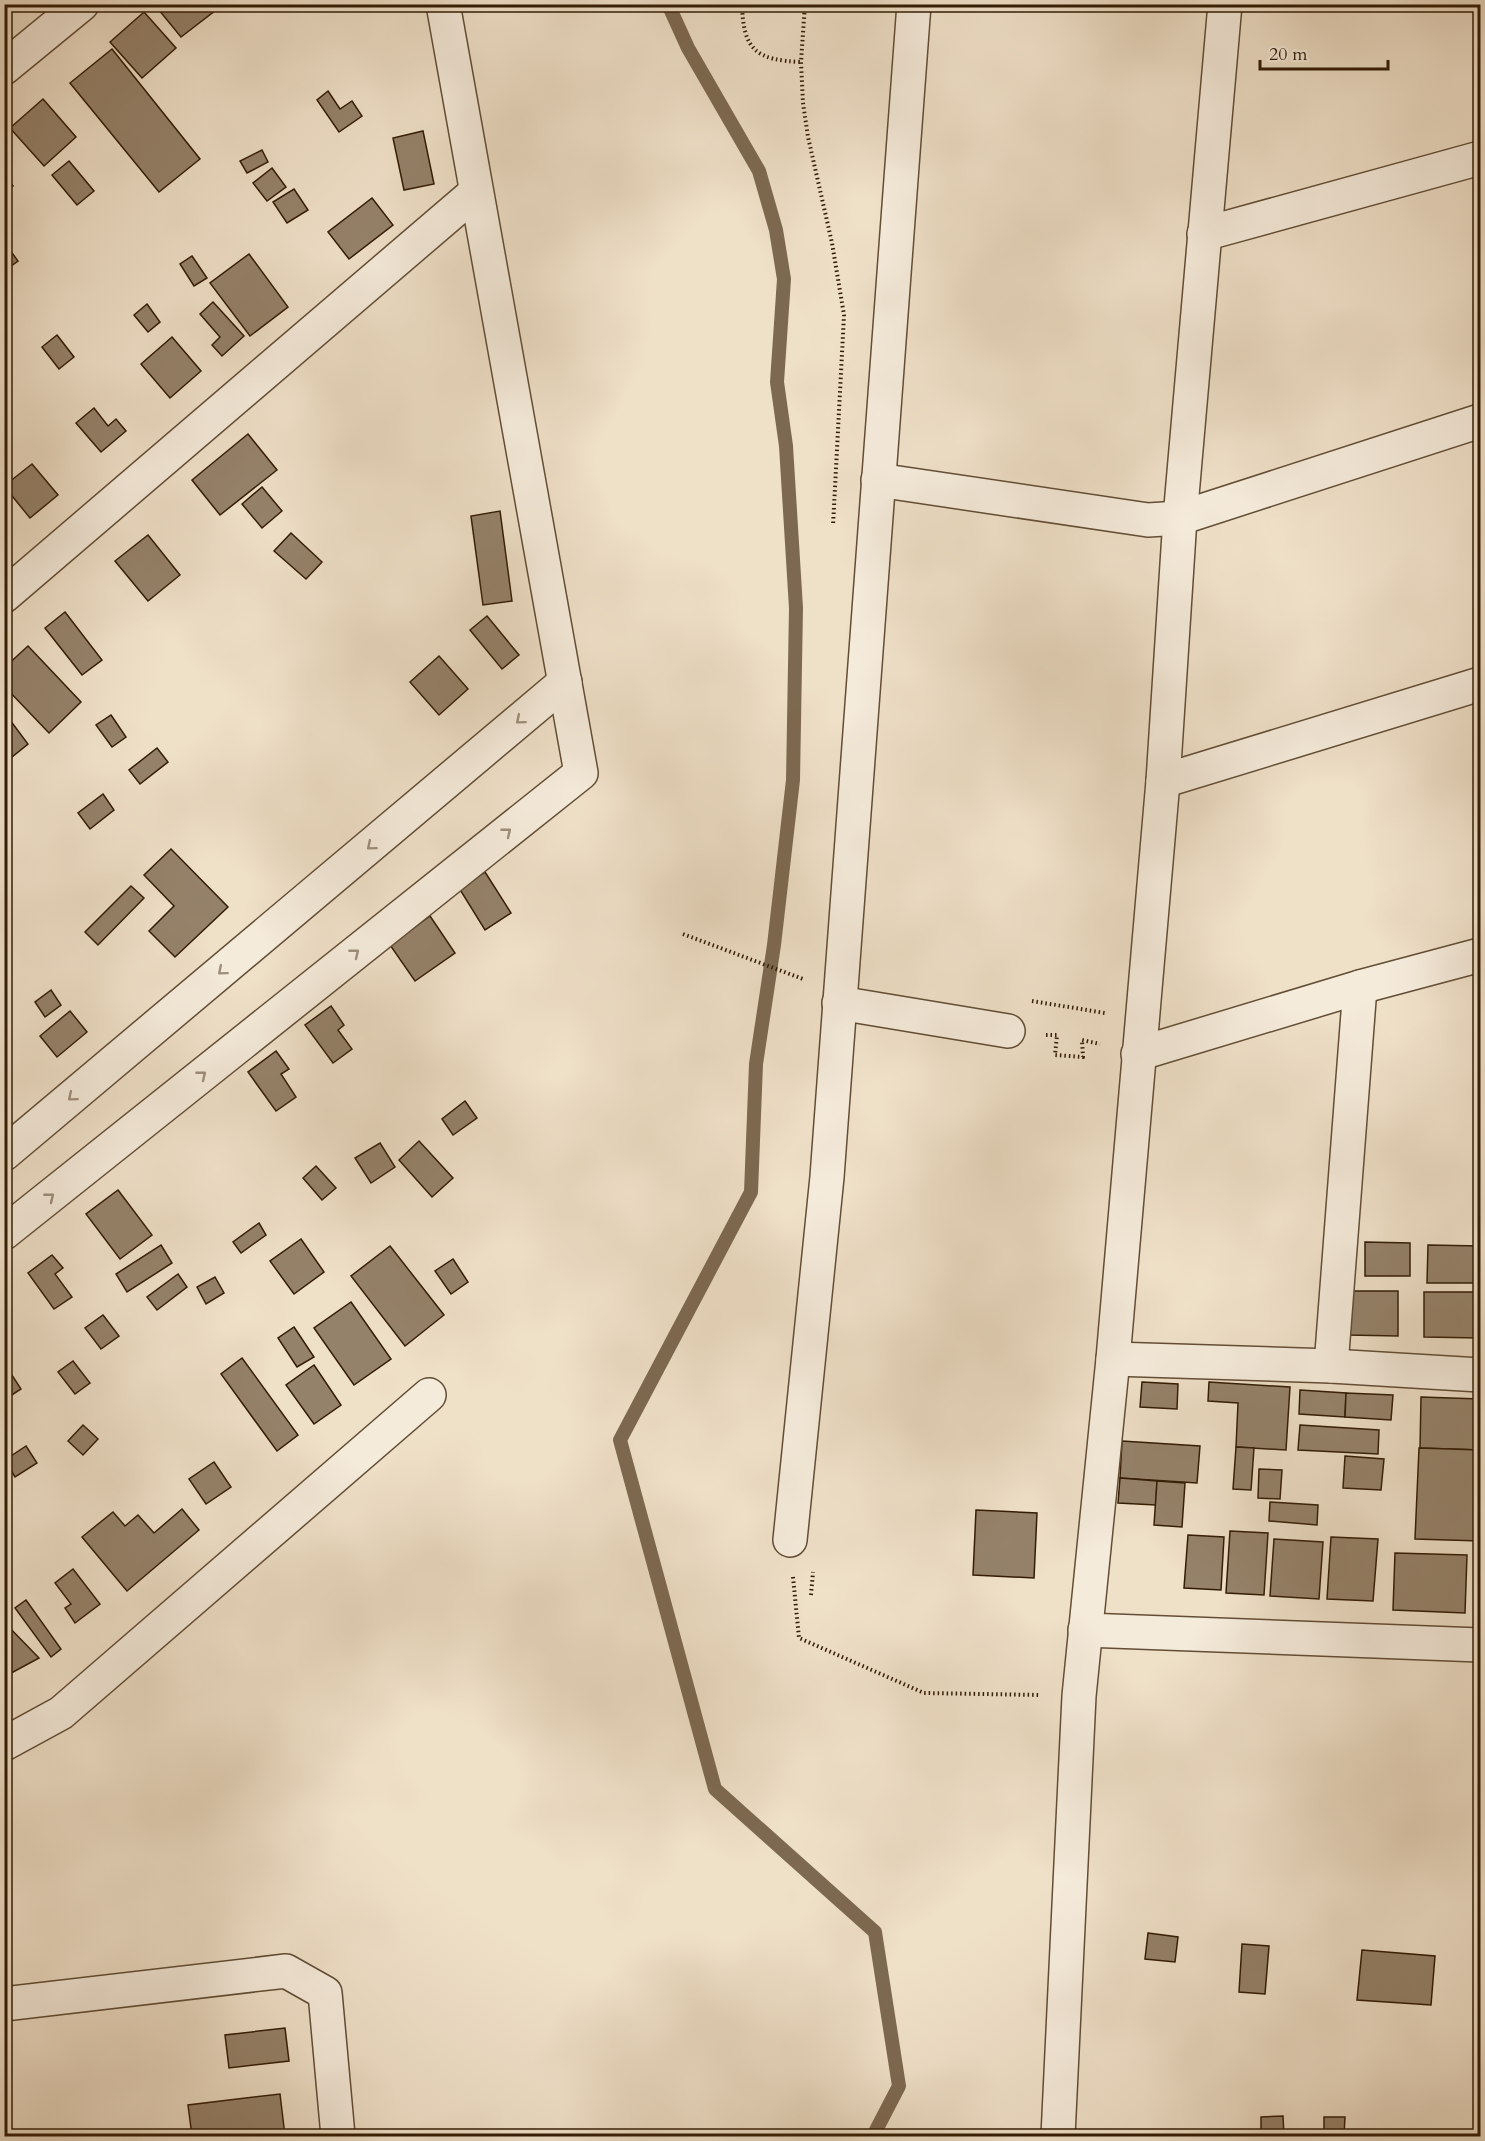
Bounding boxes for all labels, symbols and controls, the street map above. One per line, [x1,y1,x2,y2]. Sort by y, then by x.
scale bar [1260,33,1388,71]
text: 20 m [1269,42,1308,67]
one-way arrow [516,713,527,724]
one-way arrow [500,828,511,839]
one-way arrow [367,838,378,849]
one-way arrow [348,950,359,961]
one-way arrow [218,964,229,975]
one-way arrow [196,1072,207,1083]
one-way arrow [68,1090,79,1101]
one-way arrow [43,1193,54,1204]

